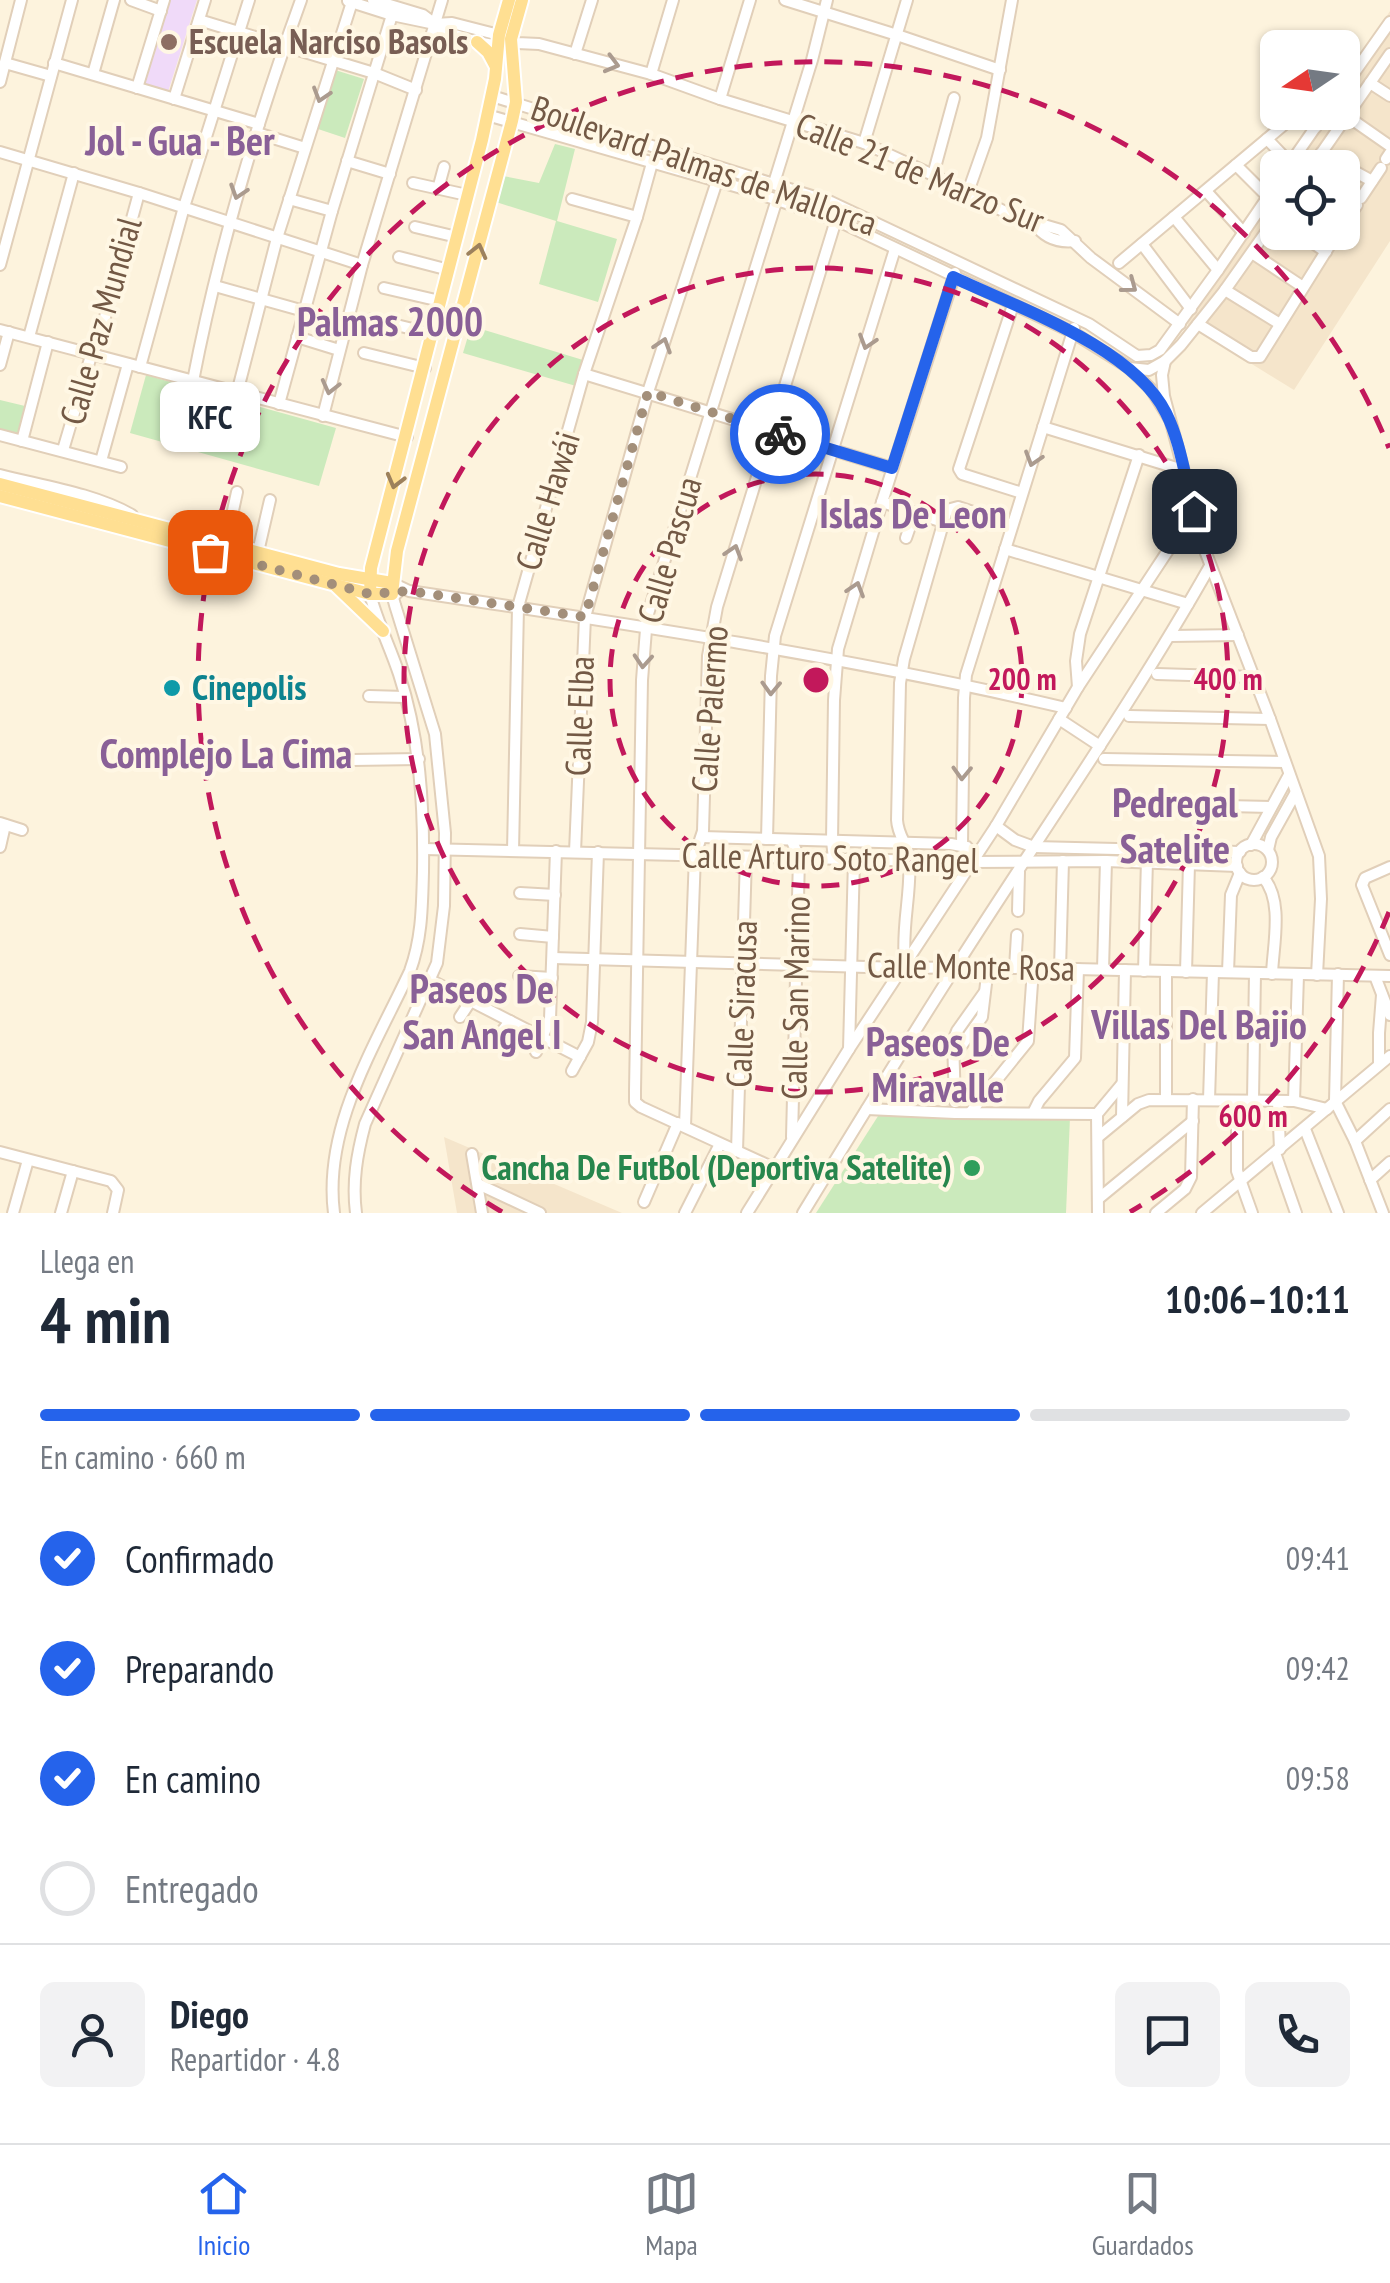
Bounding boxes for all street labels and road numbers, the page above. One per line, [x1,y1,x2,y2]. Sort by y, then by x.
street label: Boulevard Palmas de Mallorca [526,84,883,246]
street label: Calle 21 de Marzo Sur [789,101,1052,243]
street label: Calle Paz Mundial [48,212,152,430]
street label: Calle Hawái [504,426,590,576]
street label: Calle Pascua [626,471,712,628]
street label: Calle Palermo [680,624,738,794]
street label: Calle Elba [554,655,604,777]
street label: Calle Arturo Soto Rangel [681,831,979,883]
street label: Calle San Marino [770,896,820,1100]
street label: Calle Siracusa [715,920,767,1088]
street label: Calle Monte Rosa [867,941,1075,991]

